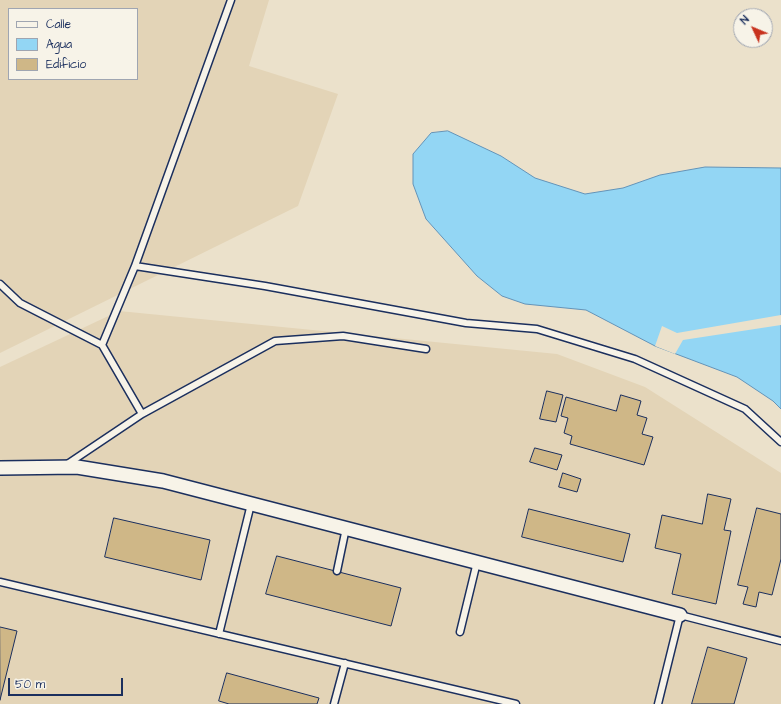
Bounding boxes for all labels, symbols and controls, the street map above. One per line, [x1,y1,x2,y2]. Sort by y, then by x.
legend [8,8,138,80]
north arrow [733,8,773,48]
text: N [737,12,753,28]
text: Calle [46,16,71,33]
text: Agua [46,36,72,53]
text: Edificio [46,56,86,73]
scale bar [10,670,125,696]
text: 50 m [15,676,45,693]

